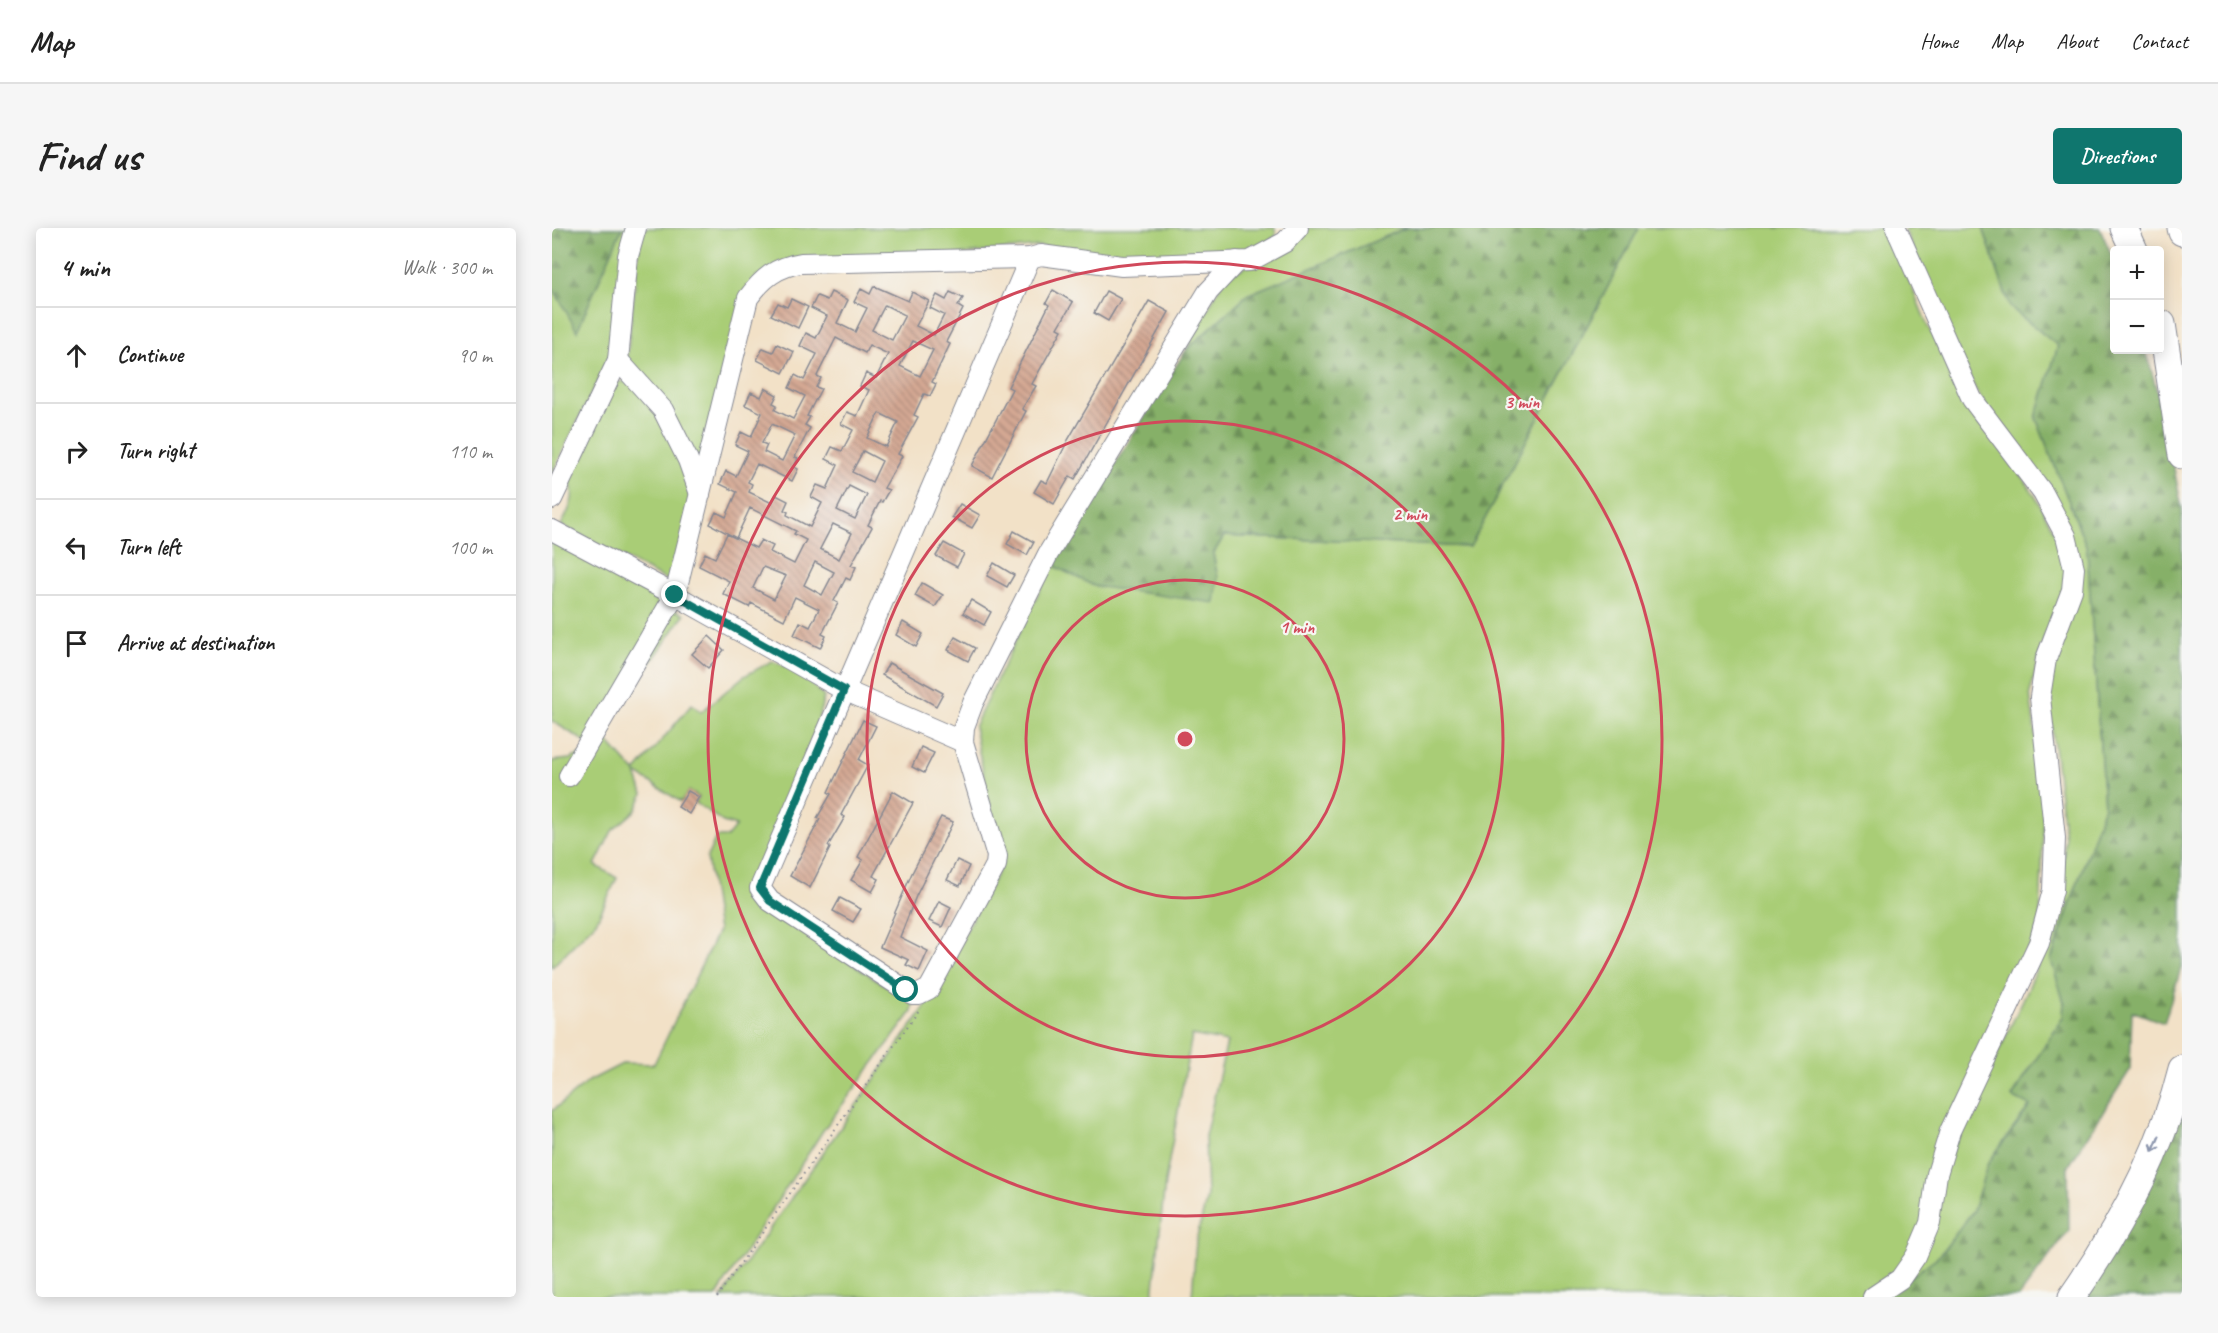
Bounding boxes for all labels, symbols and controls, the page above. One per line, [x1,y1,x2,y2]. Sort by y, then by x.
text: Map [30,24,73,59]
text: Home [1920,28,1958,54]
text: Map [1991,28,2023,54]
text: About [2056,28,2098,54]
text: Contact [2131,28,2188,54]
button: Directions [2053,128,2182,184]
text: Find us [36,130,141,183]
map controls [2110,246,2164,354]
button: + [2110,246,2164,300]
text: 4 min [60,251,110,284]
text: Walk · 300 m [402,255,492,280]
button: − [2110,300,2164,354]
icon: ahead [60,339,93,372]
text: Continue [117,341,183,369]
text: 90 m [458,343,492,368]
text: 3 min [1505,391,1540,413]
icon: right [60,435,93,468]
text: Turn right [117,437,194,465]
text: 110 m [449,439,492,464]
text: 2 min [1393,503,1428,525]
icon: left [60,531,93,564]
text: Turn left [117,533,181,561]
text: 100 m [449,535,492,560]
route end [661,581,687,607]
text: 1 min [1280,616,1315,638]
icon: arrive [60,627,93,660]
text: Arrive at destination [117,629,274,657]
centre of rings [1175,729,1195,749]
route start [892,976,918,1002]
one-way arrow [2150,1134,2161,1152]

